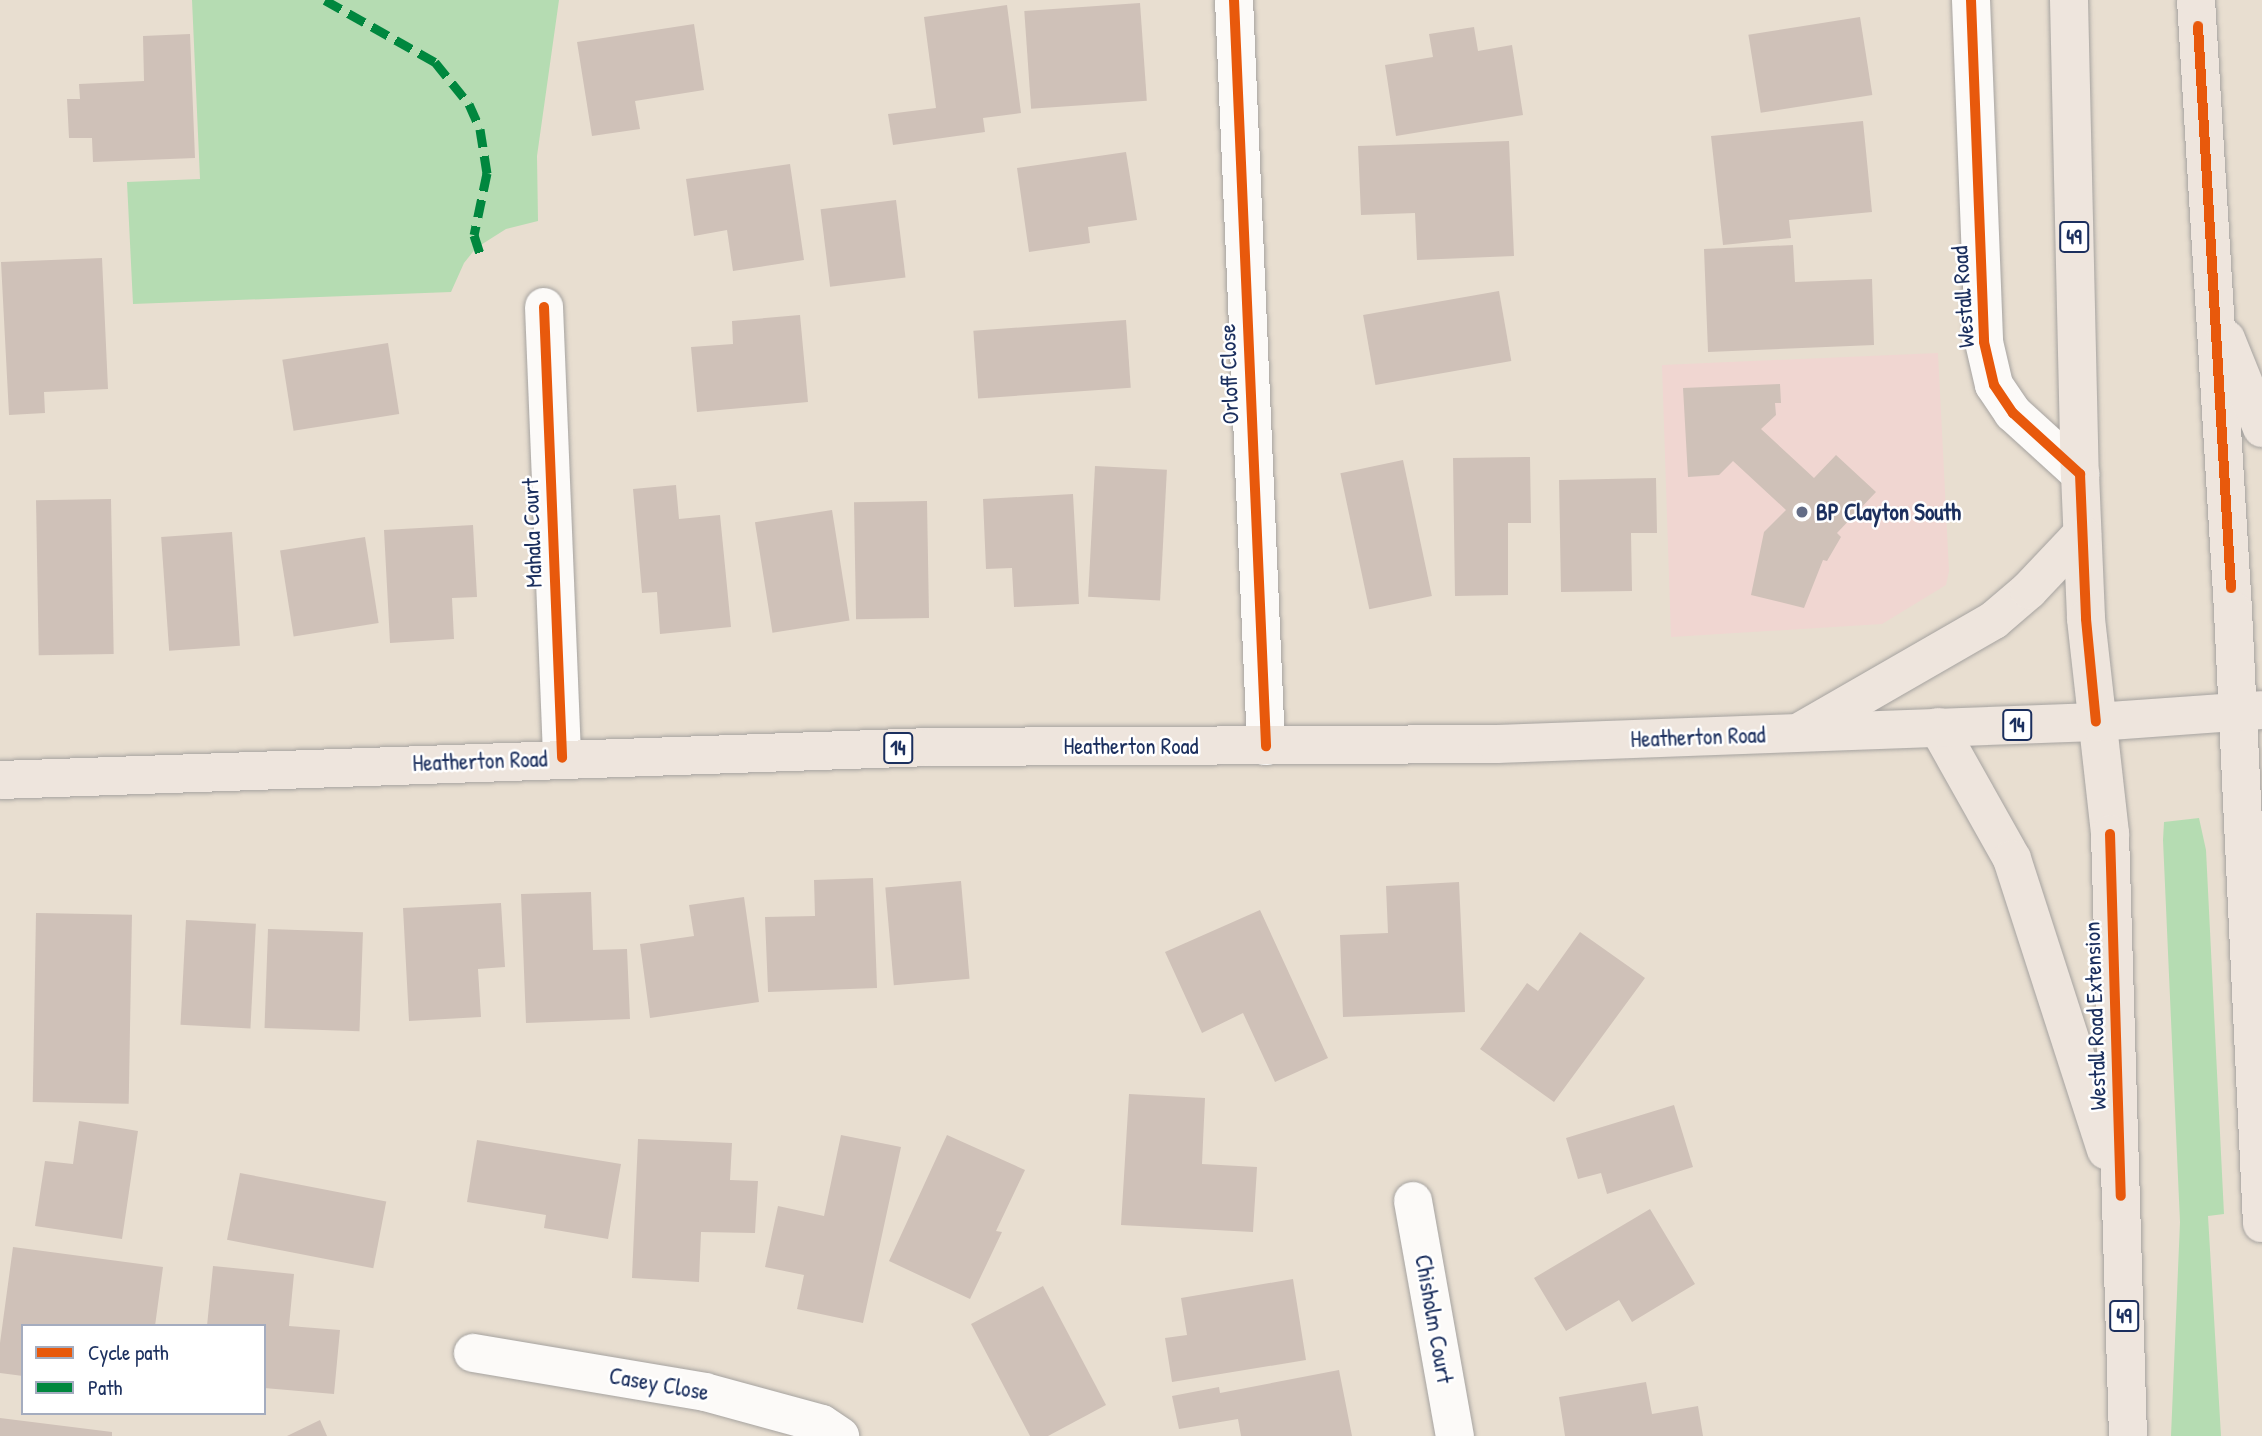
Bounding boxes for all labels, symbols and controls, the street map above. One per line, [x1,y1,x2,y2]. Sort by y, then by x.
road number: 49 [2058,219,2090,254]
street label: Westall Road [1946,245,1980,349]
street label: Orloff Close [1213,323,1245,425]
street label: Mahala Court [516,478,548,588]
place label: BP Clayton South [1816,498,1961,526]
marker: BP Clayton South [1794,504,1810,520]
road number: 14 [2001,708,2033,742]
street label: Heatherton Road [1630,721,1766,753]
road number: 14 [882,730,914,766]
street label: Heatherton Road [1063,732,1199,760]
street label: Heatherton Road [412,745,548,777]
street label: Westall Road Extension [2078,921,2112,1111]
street label: Chisholm Court [1409,1253,1459,1385]
road number: 49 [2108,1298,2140,1334]
legend [21,1324,266,1415]
text: Cycle path [88,1338,169,1367]
street label: Casey Close [607,1362,711,1406]
text: Path [88,1373,122,1402]

